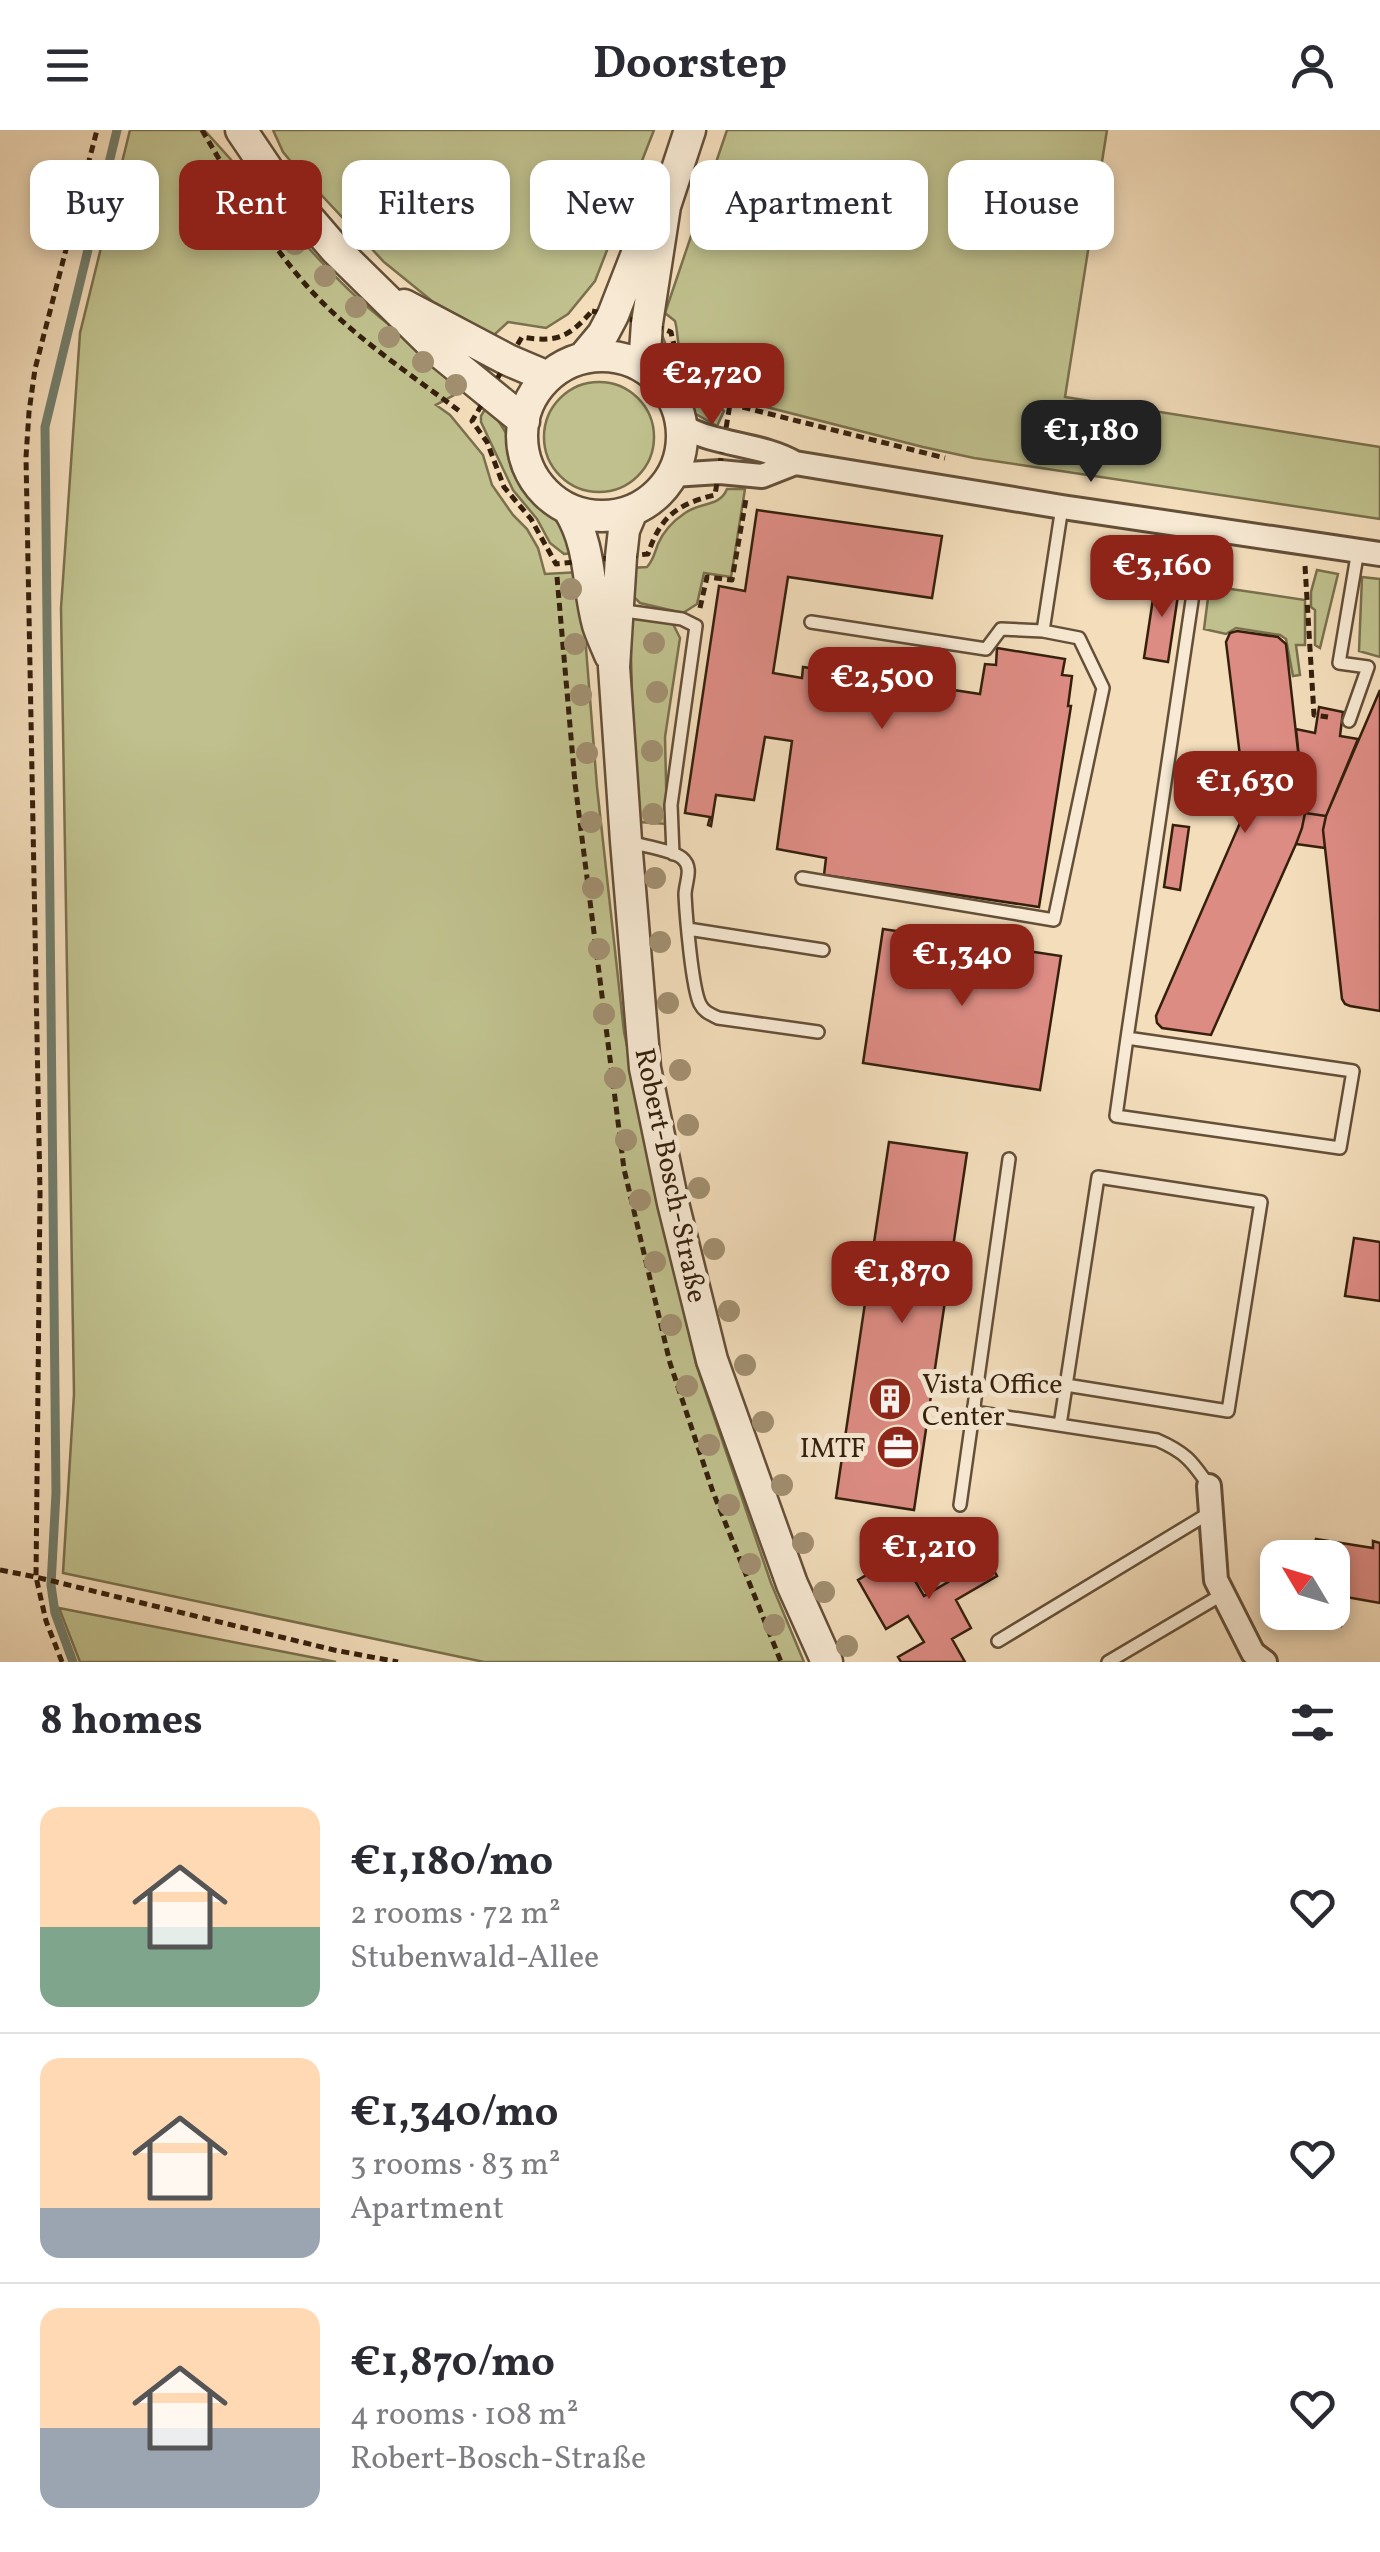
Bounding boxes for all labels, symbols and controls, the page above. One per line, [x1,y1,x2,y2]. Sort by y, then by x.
text: Doorstep [593,34,787,97]
icon: menu [40,38,95,93]
icon: person [1285,38,1340,93]
chip: Buy [30,160,159,250]
chip: Rent [179,160,322,250]
chip: Filters [342,160,510,250]
chip: New [530,160,670,250]
chip: Apartment [690,160,928,250]
chip: House [948,160,1114,250]
pin: €2,720 [631,343,793,428]
text: €2,720 [662,353,762,397]
pin: €1,180 [1010,400,1172,485]
text: €1,180 [1043,410,1139,454]
pin: €3,160 [1081,535,1243,620]
text: €3,160 [1112,545,1212,589]
pin: €2,500 [801,647,963,732]
text: €2,500 [830,657,934,701]
pin: €1,630 [1164,751,1326,836]
text: €1,630 [1196,761,1294,805]
pin: €1,340 [881,924,1043,1009]
text: €1,340 [912,934,1012,978]
street label: Robert-Bosch-Straße [624,1045,716,1306]
pin: €1,870 [821,1241,983,1326]
text: €1,870 [853,1251,951,1295]
place label: Vista Office Center [922,1366,1062,1437]
building icon: Vista Office Center [867,1376,913,1422]
office icon: IMTF [875,1424,921,1470]
place label: IMTF [800,1430,866,1469]
pin: €1,210 [848,1517,1010,1602]
text: €1,210 [882,1527,976,1571]
north arrow [1260,1540,1350,1630]
map controls [1260,1540,1350,1630]
text: 8 homes [40,1693,203,1752]
icon: filters [1285,1695,1340,1750]
text: €1,180/mo [350,1834,553,1893]
icon: home [120,1847,240,1967]
icon: heart [1285,1880,1340,1935]
text: 2 rooms · 72 m² [350,1893,561,1937]
text: Stubenwald-Allee [350,1937,599,1981]
text: €1,340/mo [350,2085,559,2144]
icon: home [120,2098,240,2218]
icon: heart [1285,2131,1340,2186]
text: 3 rooms · 83 m² [350,2144,561,2188]
text: Apartment [350,2188,504,2232]
text: €1,870/mo [350,2335,555,2394]
icon: home [120,2348,240,2468]
icon: heart [1285,2381,1340,2436]
text: 4 rooms · 108 m² [350,2394,579,2438]
text: Robert-Bosch-Straße [350,2438,646,2482]

